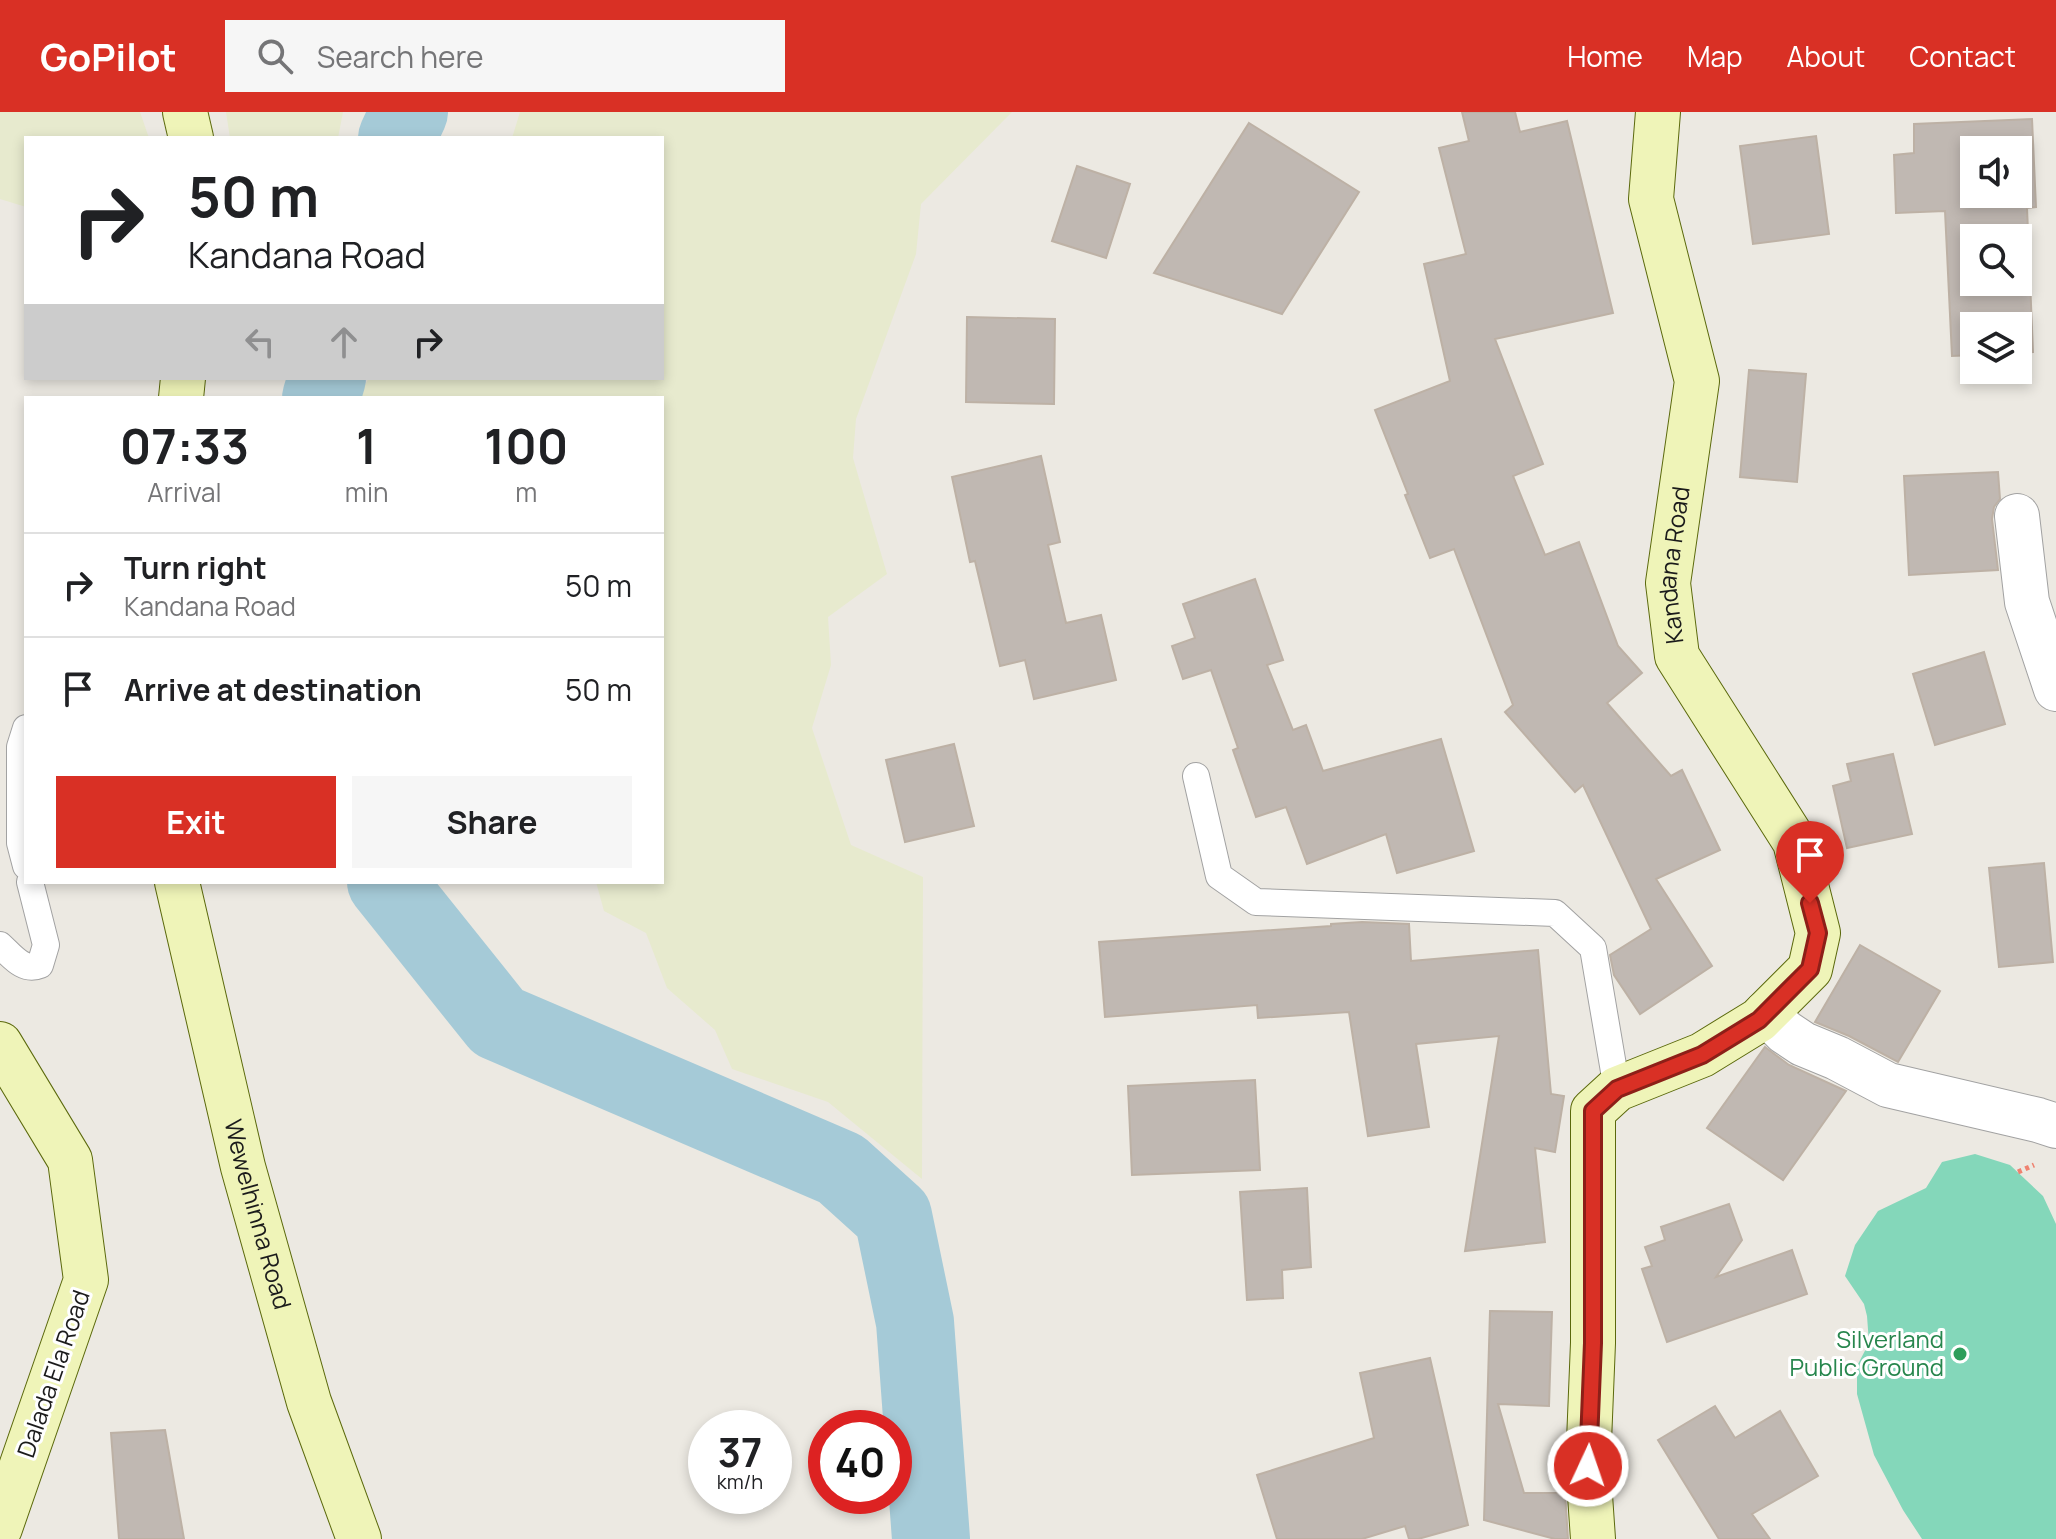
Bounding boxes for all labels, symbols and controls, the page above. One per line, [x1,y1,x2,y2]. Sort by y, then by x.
search box [225,20,785,92]
text: GoPilot [40,30,177,82]
icon: search [253,34,297,78]
text: Search here [317,36,484,77]
text: Home [1567,37,1643,75]
text: Map [1687,37,1743,75]
text: About [1787,37,1865,75]
text: Contact [1909,37,2016,75]
map controls [1960,136,2032,384]
button: sound [1960,136,2032,208]
text: 50 m [188,157,319,234]
icon: right [56,168,160,272]
button: search [1960,224,2032,296]
text: Kandana Road [188,230,426,279]
button: layers [1960,312,2032,384]
icon: left [238,320,282,364]
icon: ahead [322,320,366,364]
icon: right [406,320,450,364]
text: 07:33 [120,413,249,478]
text: 1 [356,413,377,478]
text: 100 [484,413,568,478]
text: Arrival [147,474,222,510]
text: min [345,474,388,510]
text: m [515,474,537,510]
street label: Kandana Road [1649,484,1697,646]
text: Turn right [124,547,267,588]
icon: right [56,563,100,607]
text: 50 m [565,565,632,606]
text: Kandana Road [124,588,296,624]
icon: arrive [56,667,100,711]
text: Arrive at destination [124,669,422,710]
text: 50 m [565,669,632,710]
button: Exit [56,776,336,868]
button: Share [352,776,632,868]
pin [1776,821,1844,903]
icon: arrive [1788,833,1832,877]
street label: Wewelhinna Road [217,1116,300,1313]
street label: Dalada Ela Road [8,1285,97,1462]
place label: Silverland Public Ground [1790,1322,1944,1383]
marker: Silverland Public Ground [1951,1345,1969,1363]
speed limit sign: 40 [808,1410,912,1514]
text: 37 [718,1424,762,1479]
position arrow [1546,1424,1630,1508]
text: km/h [717,1468,763,1495]

